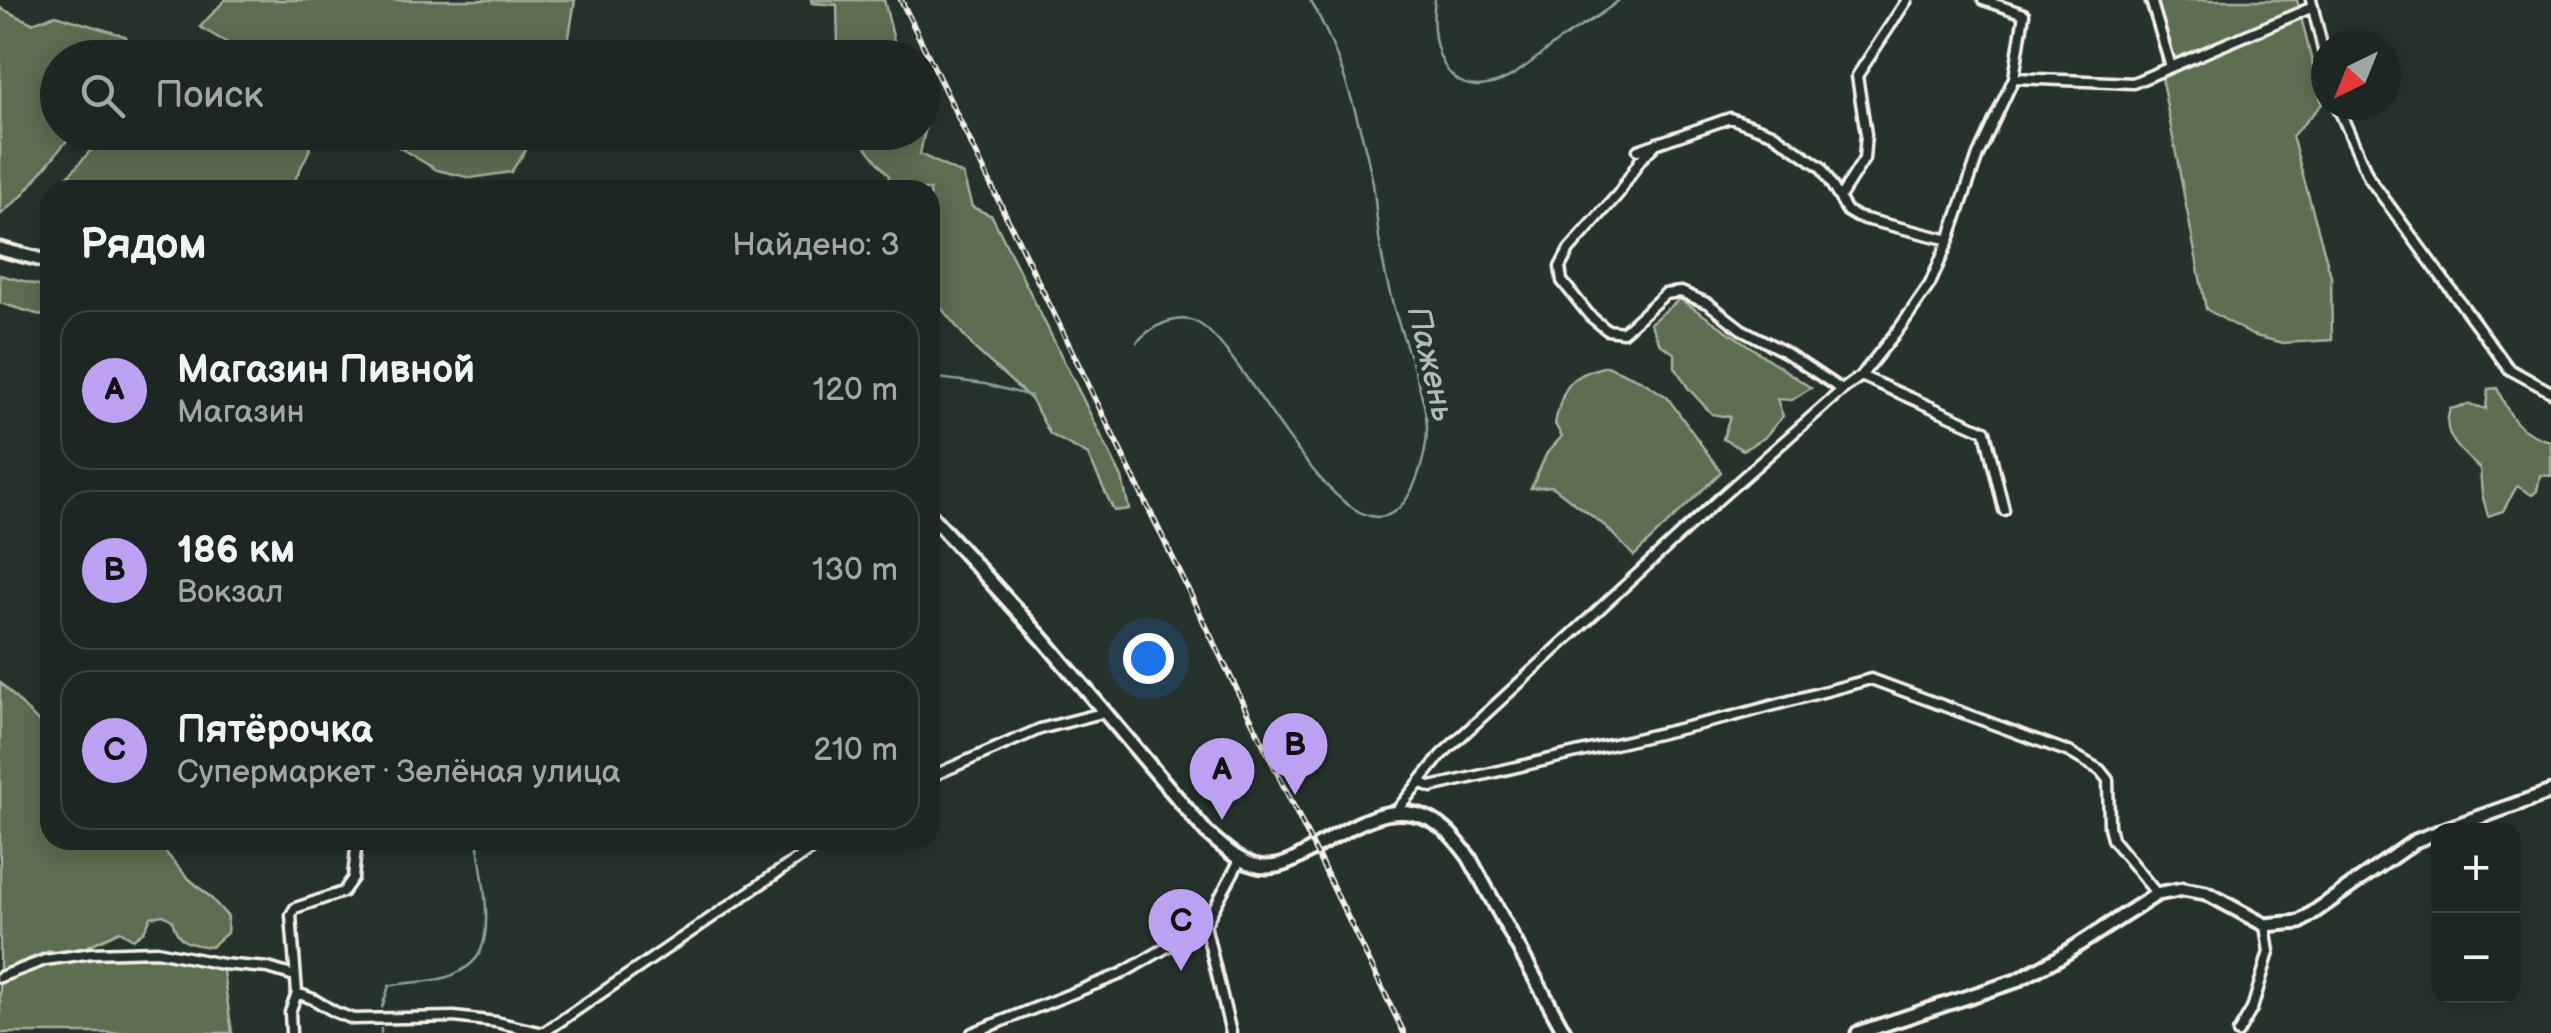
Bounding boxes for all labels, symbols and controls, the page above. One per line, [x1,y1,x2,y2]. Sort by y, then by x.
north arrow [2311,30,2401,120]
search box [40,40,940,150]
icon: search [75,68,130,123]
text: Поиск [155,73,263,118]
text: Рядом [80,220,207,271]
text: Найдено: 3 [732,226,900,265]
water label: Пажень [1398,303,1462,425]
text: Магазин Пивной [177,348,475,393]
text: A [105,371,124,410]
text: 120 m [813,371,898,410]
text: Магазин [177,393,305,432]
text: 186 км [177,528,295,573]
text: B [103,551,126,590]
text: 130 m [812,551,898,590]
text: Вокзал [177,573,284,612]
your location [1123,633,1174,684]
text: Пятёрочка [177,708,373,753]
pin: B [1262,712,1328,795]
text: C [103,731,126,770]
text: 210 m [813,731,898,770]
pin: A [1190,738,1254,820]
text: Супермаркет · Зелёная улица [177,753,621,792]
map controls [2431,823,2521,1003]
button: + [2431,823,2521,913]
pin: C [1148,888,1214,971]
button: − [2431,913,2521,1003]

